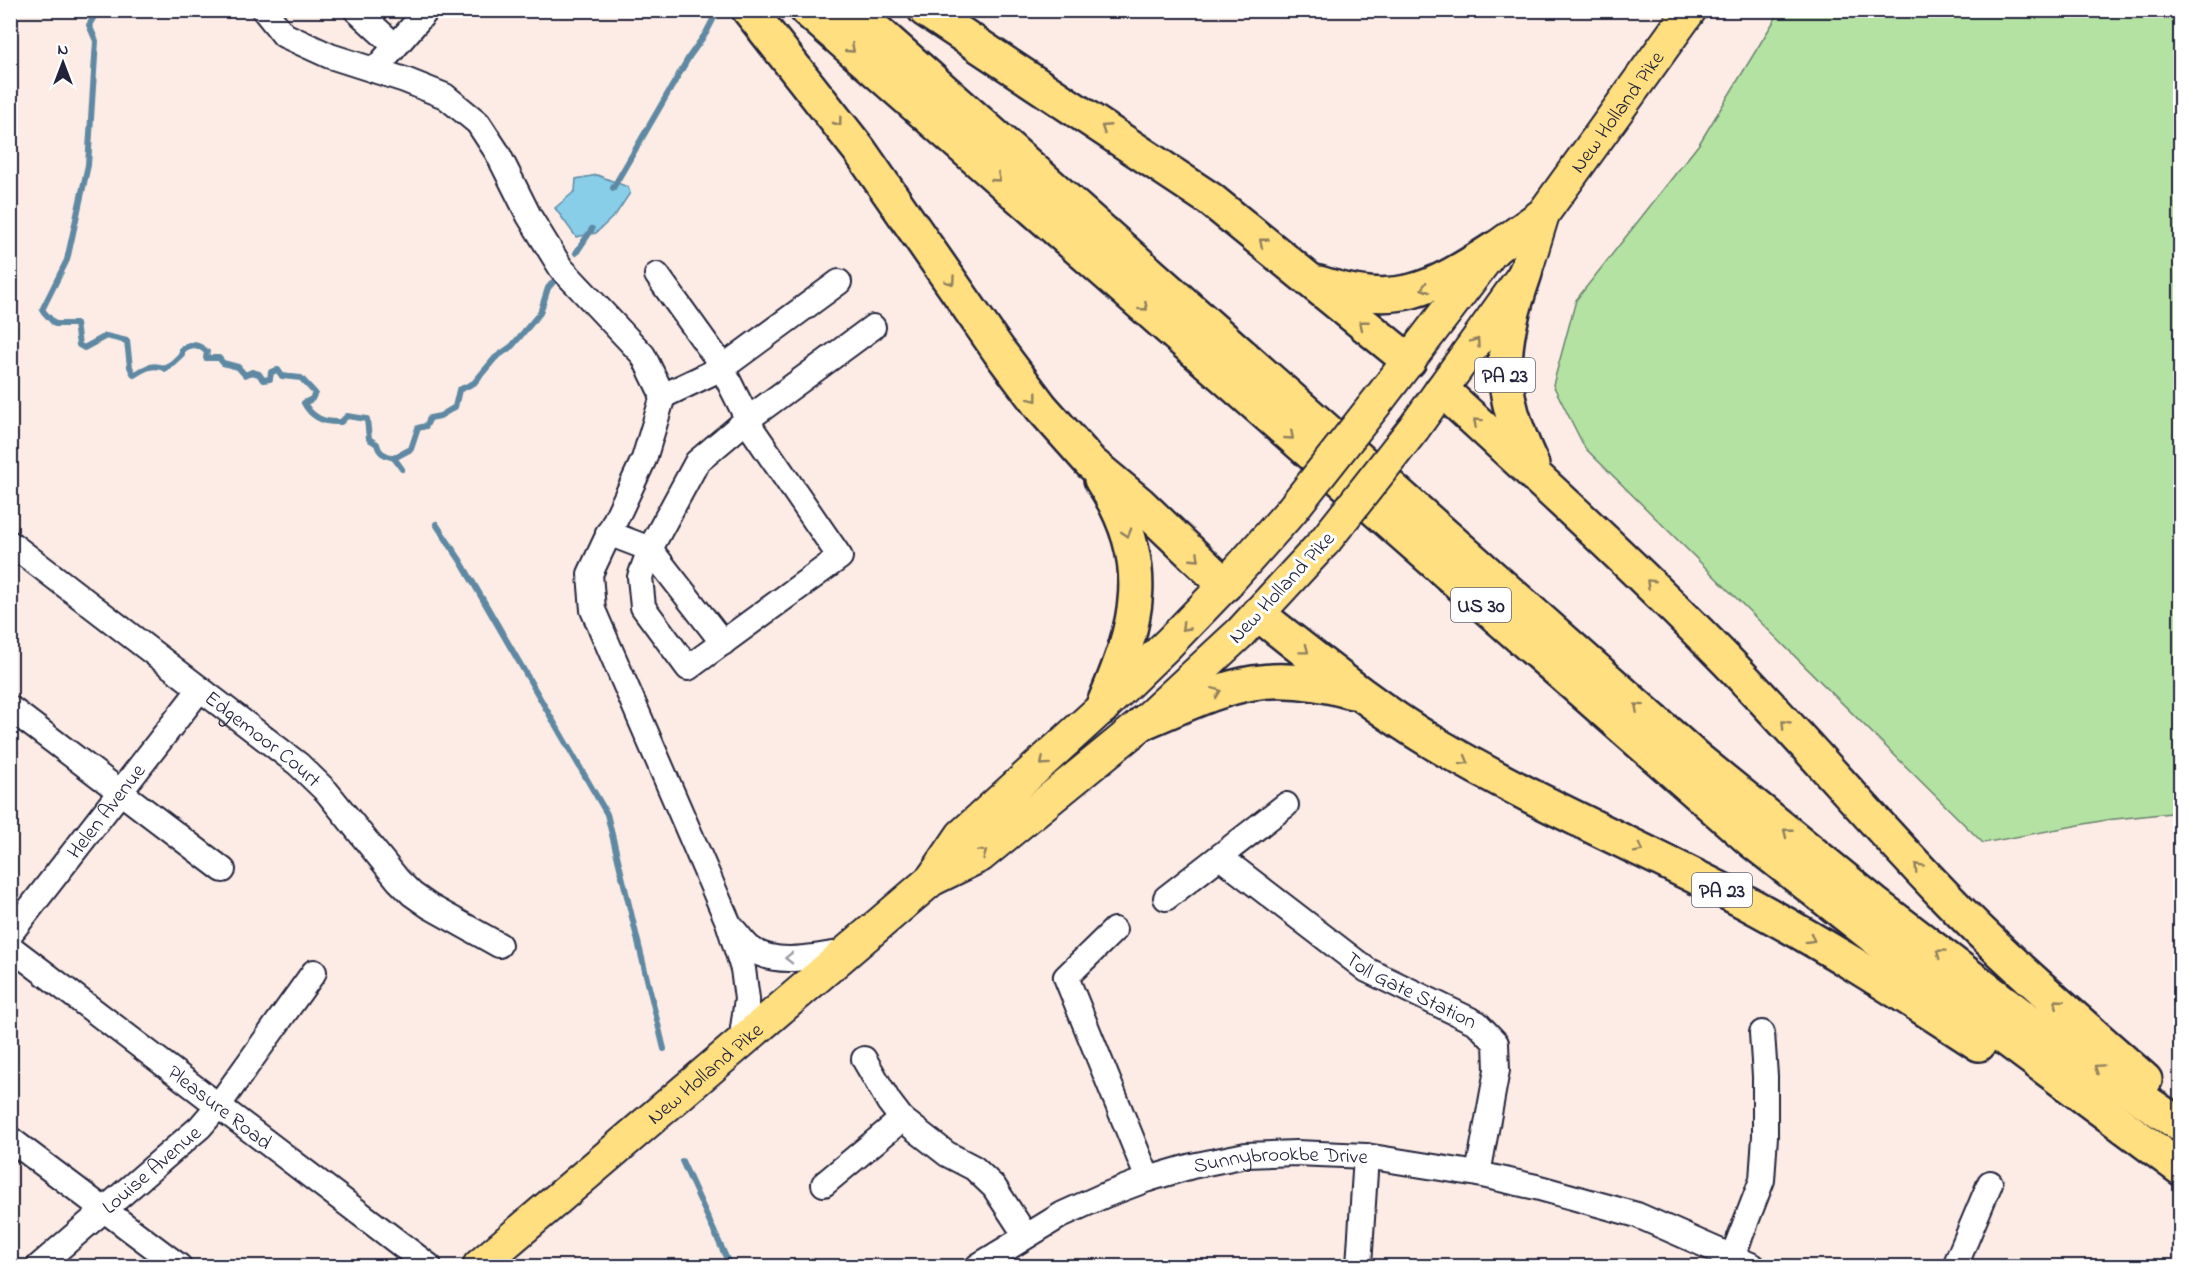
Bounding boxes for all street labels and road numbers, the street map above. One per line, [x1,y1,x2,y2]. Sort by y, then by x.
street label: New Holland Pike [1564,45,1673,180]
road number: PA 23 [1475,358,1535,392]
street label: New Holland Pike [1222,525,1343,651]
road number: US 30 [1451,588,1511,622]
street label: Edgemoor Court [197,684,327,795]
street label: Helen Avenue [61,758,154,866]
road number: PA 23 [1692,873,1752,907]
street label: Toll Gate Station [1338,945,1481,1038]
street label: New Holland Pike [642,1016,771,1133]
street label: Pleasure Road [160,1059,278,1158]
street label: Louise Avenue [96,1119,209,1222]
street label: Sunnybrookbe Drive [1191,1140,1369,1182]

